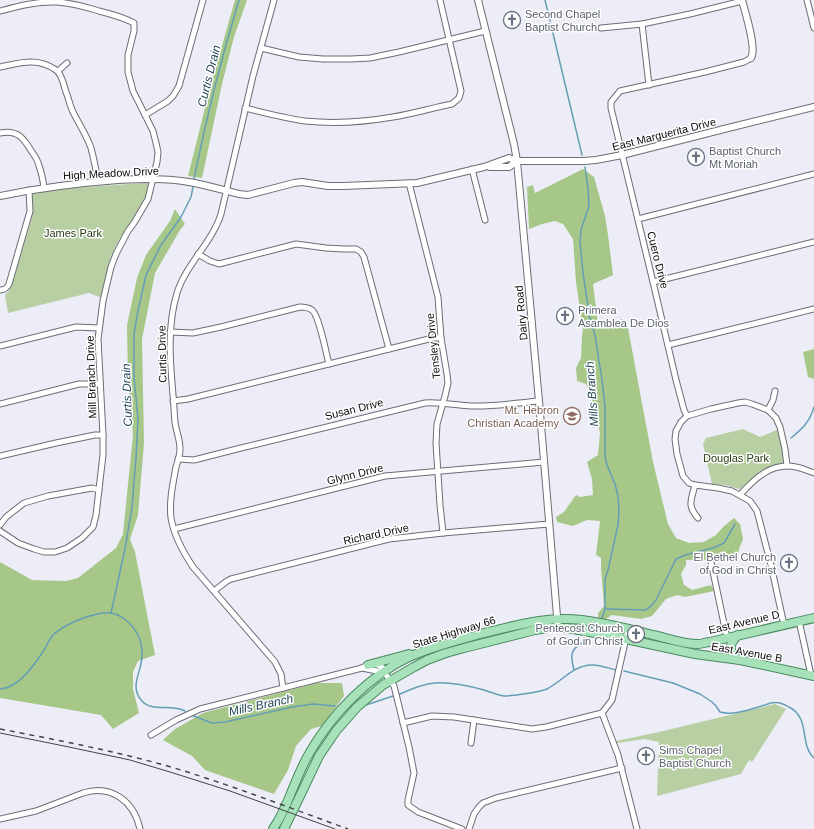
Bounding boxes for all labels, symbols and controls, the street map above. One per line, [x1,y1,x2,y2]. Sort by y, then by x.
place label: Second Chapel Baptist Church [525,8,600,33]
church icon: Second Chapel Baptist Church [502,10,522,30]
water label: Curtis Drain [195,43,224,108]
street label: East Marguerita Drive [611,115,717,153]
place label: Baptist Church Mt Moriah [709,145,781,170]
church icon: Baptist Church Mt Moriah [686,147,706,167]
street label: High Meadow Drive [63,164,159,182]
park label: James Park [44,227,103,239]
street label: Cuero Drive [645,230,671,290]
street label: Dairy Road [513,285,529,341]
place label: Primera Asamblea De Dios [578,304,670,329]
church icon: Primera Asamblea De Dios [555,306,575,326]
street label: Tensley Drive [424,313,442,379]
street label: Curtis Drive [155,325,169,383]
street label: Mill Branch Drive [84,335,98,419]
water label: Mills Branch [583,361,601,427]
water label: Curtis Drain [119,363,135,427]
street label: Susan Drive [323,396,385,422]
place label: Mt. Hebron Christian Academy [467,404,559,429]
school or university icon: Mt. Hebron Christian Academy [562,406,582,426]
park label: Douglas Park [703,452,770,464]
street label: Glynn Drive [326,461,384,487]
street label: Richard Drive [342,521,410,547]
place label: El Bethel Church of God in Christ [693,551,776,576]
church icon: El Bethel Church of God in Christ [779,553,799,573]
street label: East Avenue D [707,608,781,636]
street label: State Highway 66 [411,614,497,650]
place label: Pentecost Church of God in Christ [536,622,623,647]
church icon: Pentecost Church of God in Christ [626,624,646,644]
street label: East Avenue B [711,640,783,664]
water label: Mills Branch [228,691,295,719]
place label: Sims Chapel Baptist Church [659,744,731,769]
church icon: Sims Chapel Baptist Church [636,746,656,766]

